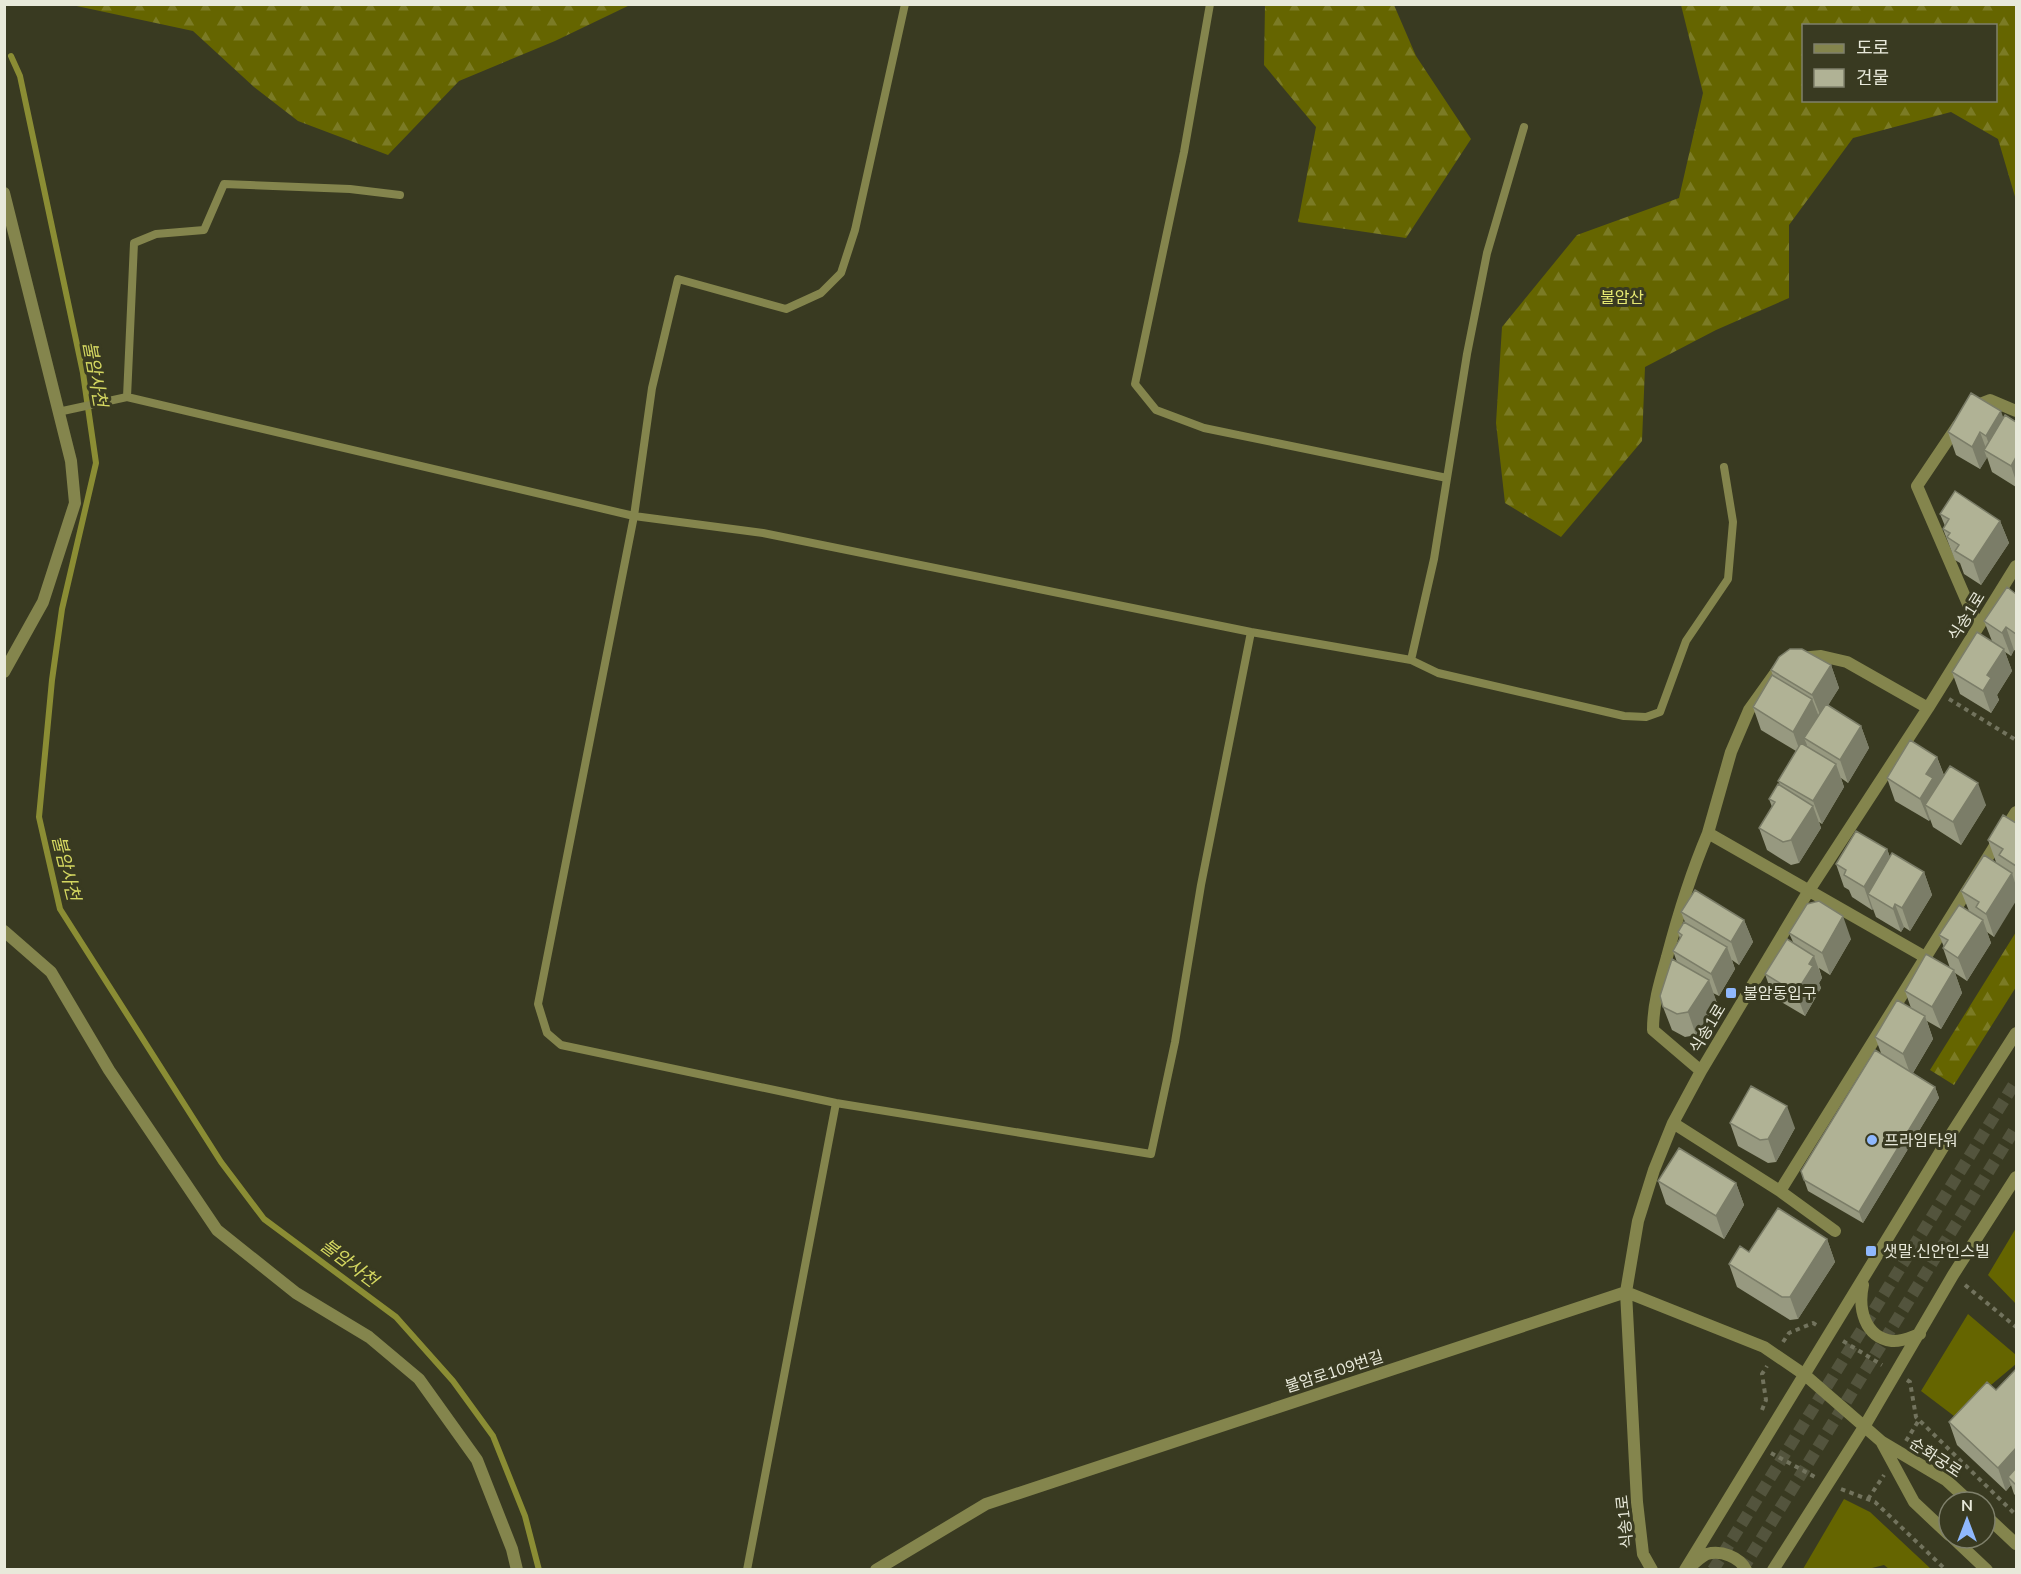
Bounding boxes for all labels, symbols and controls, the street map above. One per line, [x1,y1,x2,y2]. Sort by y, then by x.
legend [1802,24,1997,102]
text: 도로 [1856,36,1889,60]
text: 건물 [1856,66,1889,90]
park label: 불암산 [1600,287,1644,309]
water label: 불암사천 [77,339,113,411]
street label: 식송1로 [1943,588,1991,645]
water label: 불암사천 [46,833,86,905]
place label: 불암동입구 [1743,983,1817,1005]
marker: 불암동입구 [1724,986,1738,1000]
street label: 식송1로 [1685,1000,1731,1057]
place label: 프라임타워 [1884,1130,1958,1152]
marker: 프라임타워 [1865,1133,1879,1147]
water label: 불암사천 [315,1233,385,1294]
place label: 샛말.신안인스빌 [1883,1241,1990,1263]
marker: 샛말.신안인스빌 [1864,1244,1878,1258]
street label: 불암로109번길 [1282,1346,1386,1398]
street label: 순화궁로 [1905,1433,1966,1483]
north arrow [1937,1490,1997,1550]
street label: 식송1로 [1611,1494,1639,1550]
text: N [1961,1495,1973,1517]

